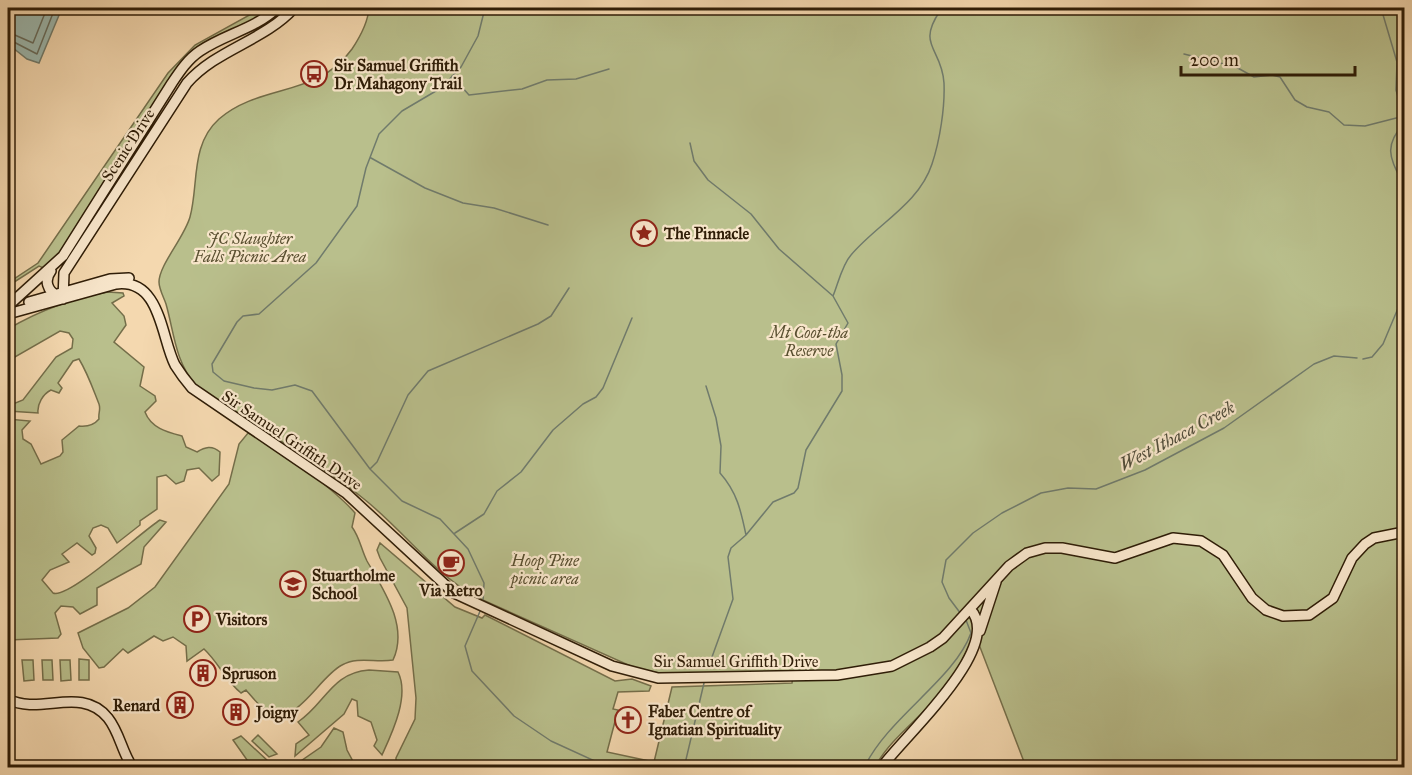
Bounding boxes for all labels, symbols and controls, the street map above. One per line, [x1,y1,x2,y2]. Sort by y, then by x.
scale bar [1181,39,1355,77]
text: 200 m [1190,49,1239,71]
place label: Sir Samuel Griffith Dr Mahagony Trail [334,56,463,94]
bus stop icon: Sir Samuel Griffith Dr Mahagony Trail [299,59,329,89]
street label: Scenic Drive [97,105,159,185]
place icon: The Pinnacle [629,218,659,248]
place label: The Pinnacle [663,224,750,243]
park label: JC Slaughter Falls Picnic Area [193,229,307,266]
park label: Mt Coot-tha Reserve [768,323,849,360]
street label: Sir Samuel Griffith Drive [218,386,366,494]
water label: West Ithaca Creek [1116,396,1238,476]
cafe icon: Via Retro [436,548,466,578]
park label: Hoop Pine picnic area [509,551,580,589]
place label: Stuartholme School [312,566,395,603]
school or university icon: Stuartholme School [278,569,308,599]
place label: Via Retro [418,581,483,600]
parking icon: Visitors [182,604,212,634]
place label: Visitors [215,610,267,629]
street label: Sir Samuel Griffith Drive [653,652,819,671]
building icon: Spruson [188,658,218,688]
place label: Spruson [222,664,277,684]
building icon: Renard [165,690,195,720]
place label: Renard [113,696,161,715]
building icon: Joigny [221,697,251,727]
place label: Faber Centre of Ignatian Spirituality [648,702,783,740]
place label: Joigny [254,703,300,723]
church icon: Faber Centre of Ignatian Spirituality [613,705,643,735]

